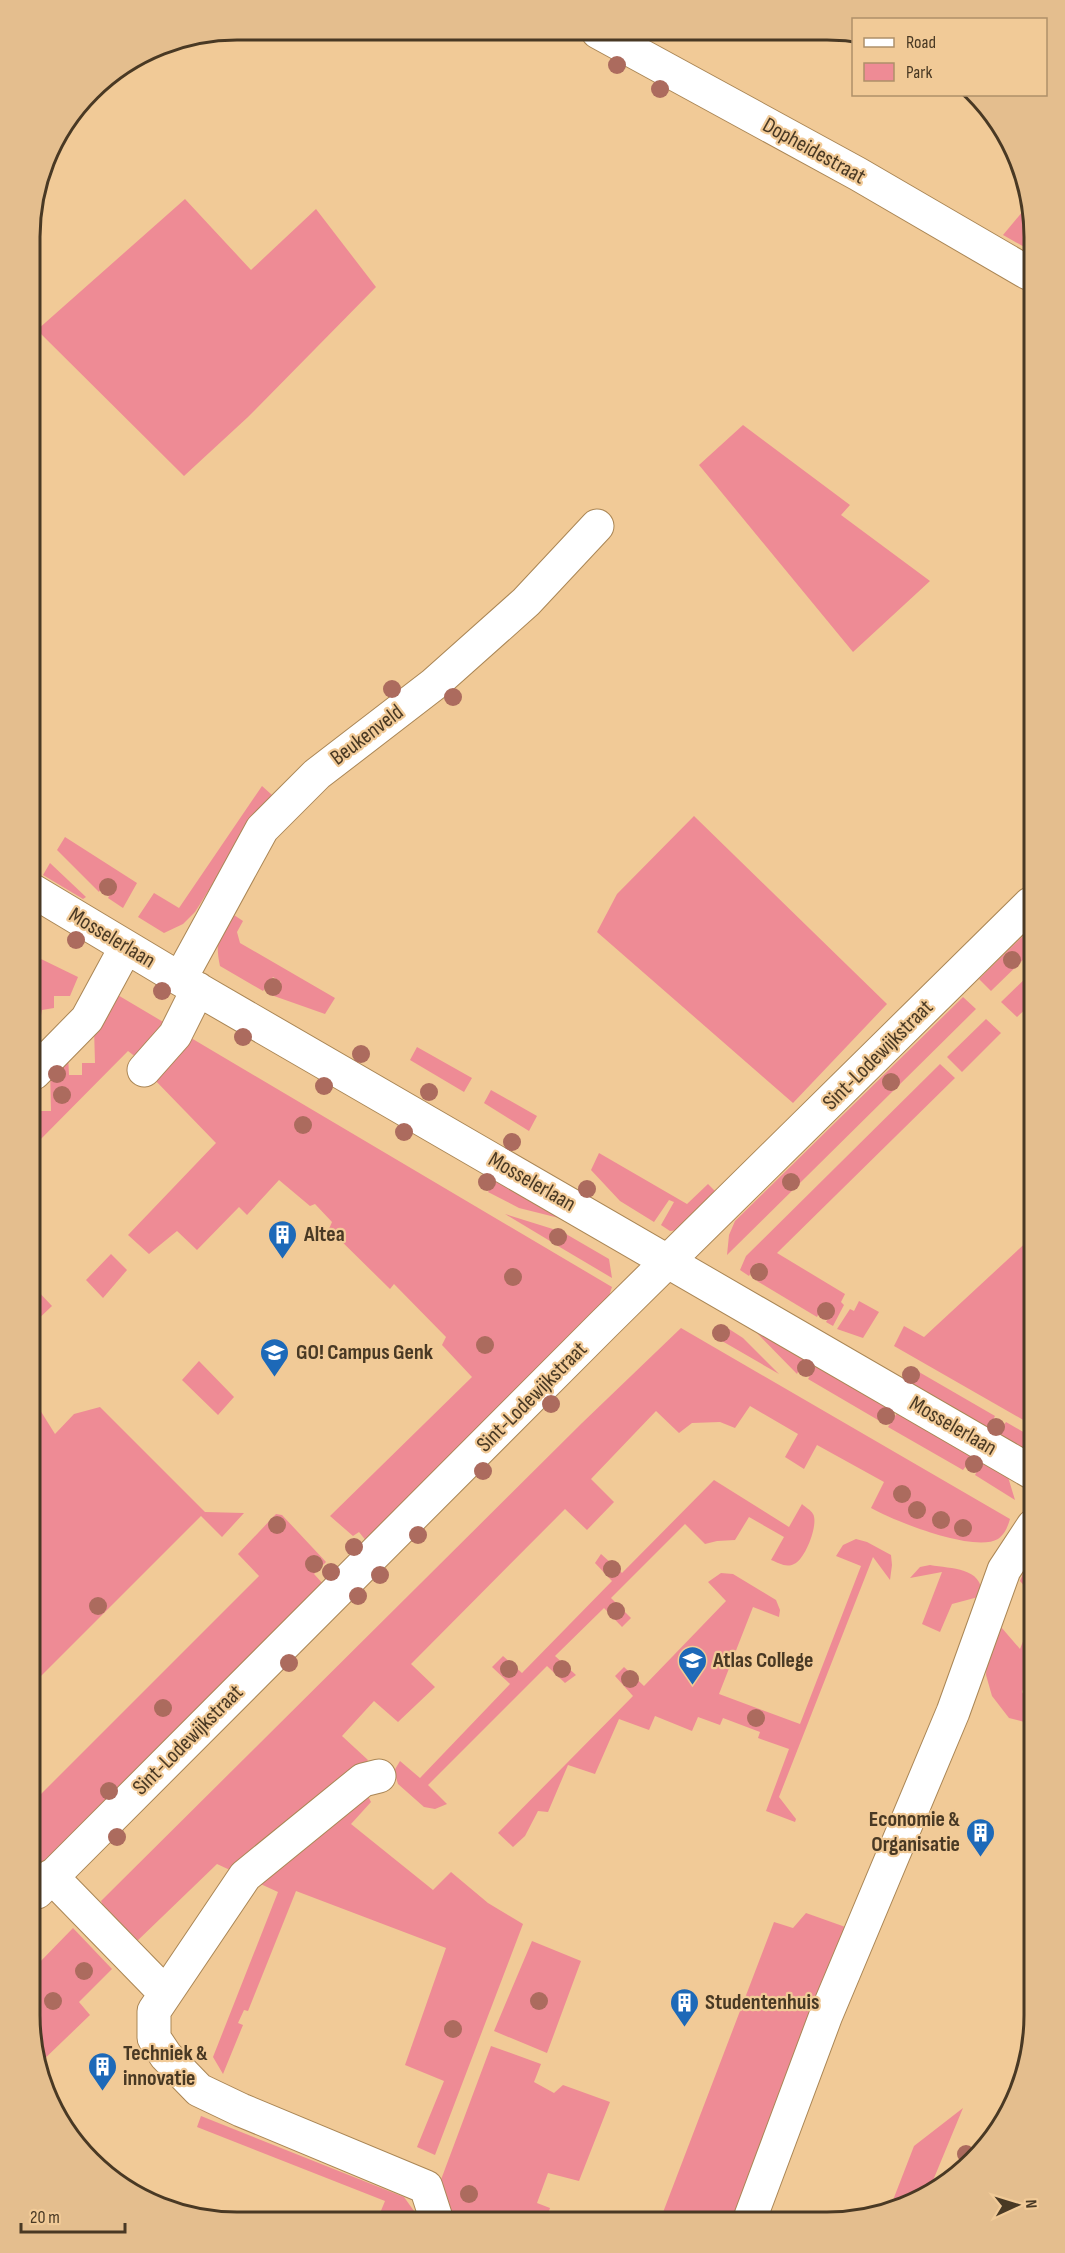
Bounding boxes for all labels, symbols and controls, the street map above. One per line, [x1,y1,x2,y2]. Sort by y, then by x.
legend [852,18,1047,96]
text: Road [906,32,936,53]
text: Park [906,62,932,83]
street label: Dopheidestraat [758,112,870,190]
street label: Beukenveld [325,699,409,771]
street label: Mosselerlaan [64,902,160,974]
street label: Sint-Lodewijkstraat [817,994,939,1116]
street label: Mosselerlaan [484,1146,580,1218]
building icon: Altea [267,1218,299,1260]
place label: Altea [303,1221,345,1248]
school or university icon: GO! Campus Genk [259,1336,291,1378]
street label: Sint-Lodewijkstraat [471,1336,593,1458]
place label: GO! Campus Genk [296,1339,434,1366]
street label: Mosselerlaan [905,1390,1001,1462]
school or university icon: Atlas College [676,1644,708,1686]
place label: Atlas College [712,1647,814,1674]
street label: Sint-Lodewijkstraat [127,1679,249,1801]
place label: Economie & Organisatie [869,1806,960,1858]
building icon: Economie & Organisatie [965,1816,997,1858]
building icon: Studentenhuis [668,1986,700,2028]
place label: Studentenhuis [705,1989,819,2016]
place label: Techniek & innovatie [123,2040,208,2092]
building icon: Techniek & innovatie [86,2050,118,2092]
north arrow [987,2175,1047,2235]
scale bar [21,2196,124,2234]
text: N [1021,2199,1040,2209]
text: 20 m [30,2207,60,2228]

